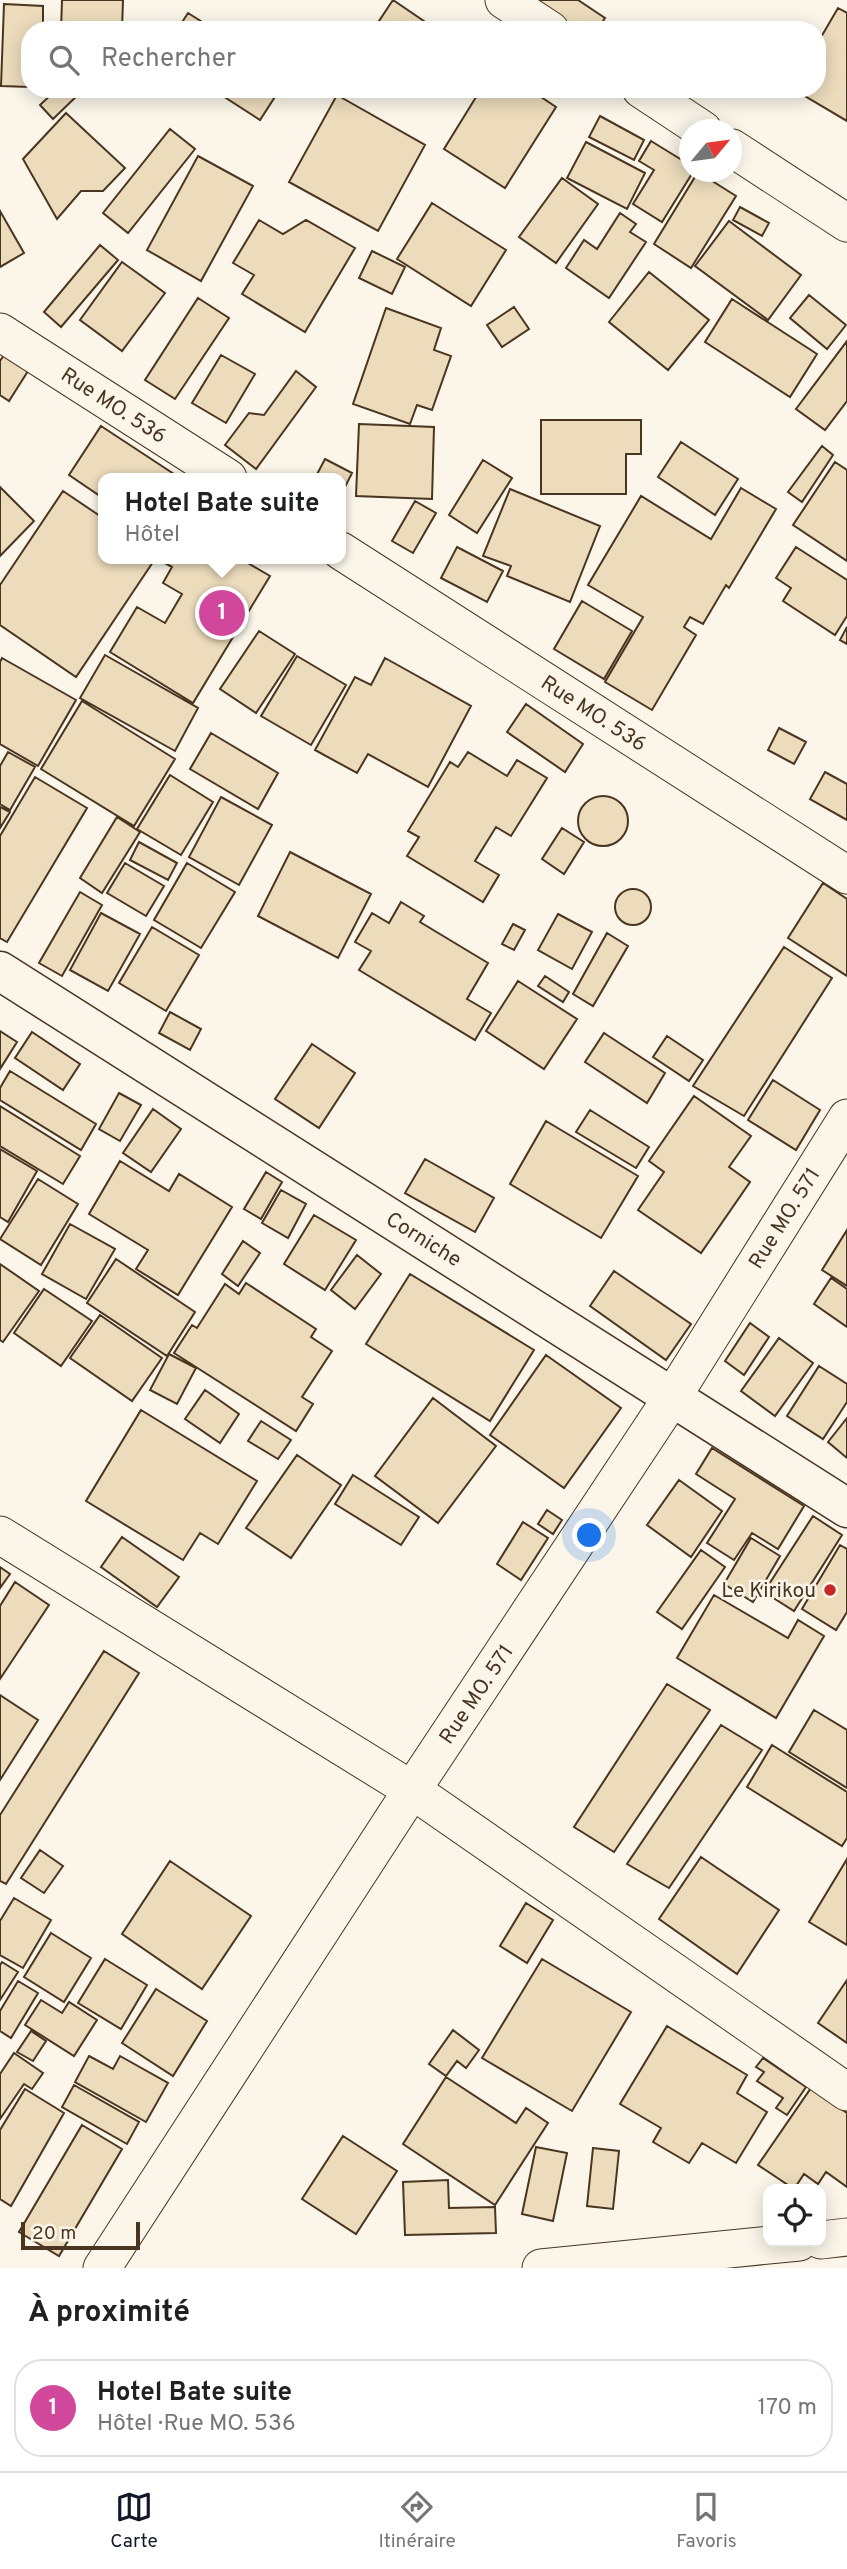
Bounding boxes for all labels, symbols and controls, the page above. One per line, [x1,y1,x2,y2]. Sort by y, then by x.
search box [21,21,826,98]
icon: search [45,41,83,79]
text: Rechercher [101,43,236,76]
north arrow [679,119,742,182]
street label: Rue MO. 536 [55,362,171,450]
popup [98,473,346,564]
text: Hotel Bate suite [125,488,320,521]
text: Hôtel [125,521,180,550]
pin: 1 [199,587,245,639]
street label: Rue MO. 536 [535,670,651,758]
street label: Rue MO. 571 [743,1163,827,1275]
street label: Corniche [380,1206,466,1274]
your location [572,1518,606,1552]
place label: Le Kirikou [721,1578,816,1605]
marker: Le Kirikou [822,1582,838,1598]
street label: Rue MO. 571 [434,1640,520,1750]
map controls [763,2184,826,2247]
button: locate [763,2184,826,2247]
scale bar [21,2219,140,2251]
text: 20 m [32,2222,76,2246]
text: À proximité [28,2295,190,2332]
text: Hotel Bate suite [97,2377,292,2410]
text: 1 [48,2394,58,2423]
text: 170 m [758,2394,817,2423]
text: Hôtel · Rue MO. 536 [97,2410,296,2439]
tab: Carte [110,2488,158,2554]
tab: Itinéraire [378,2488,456,2554]
tab: Favoris [676,2488,737,2554]

